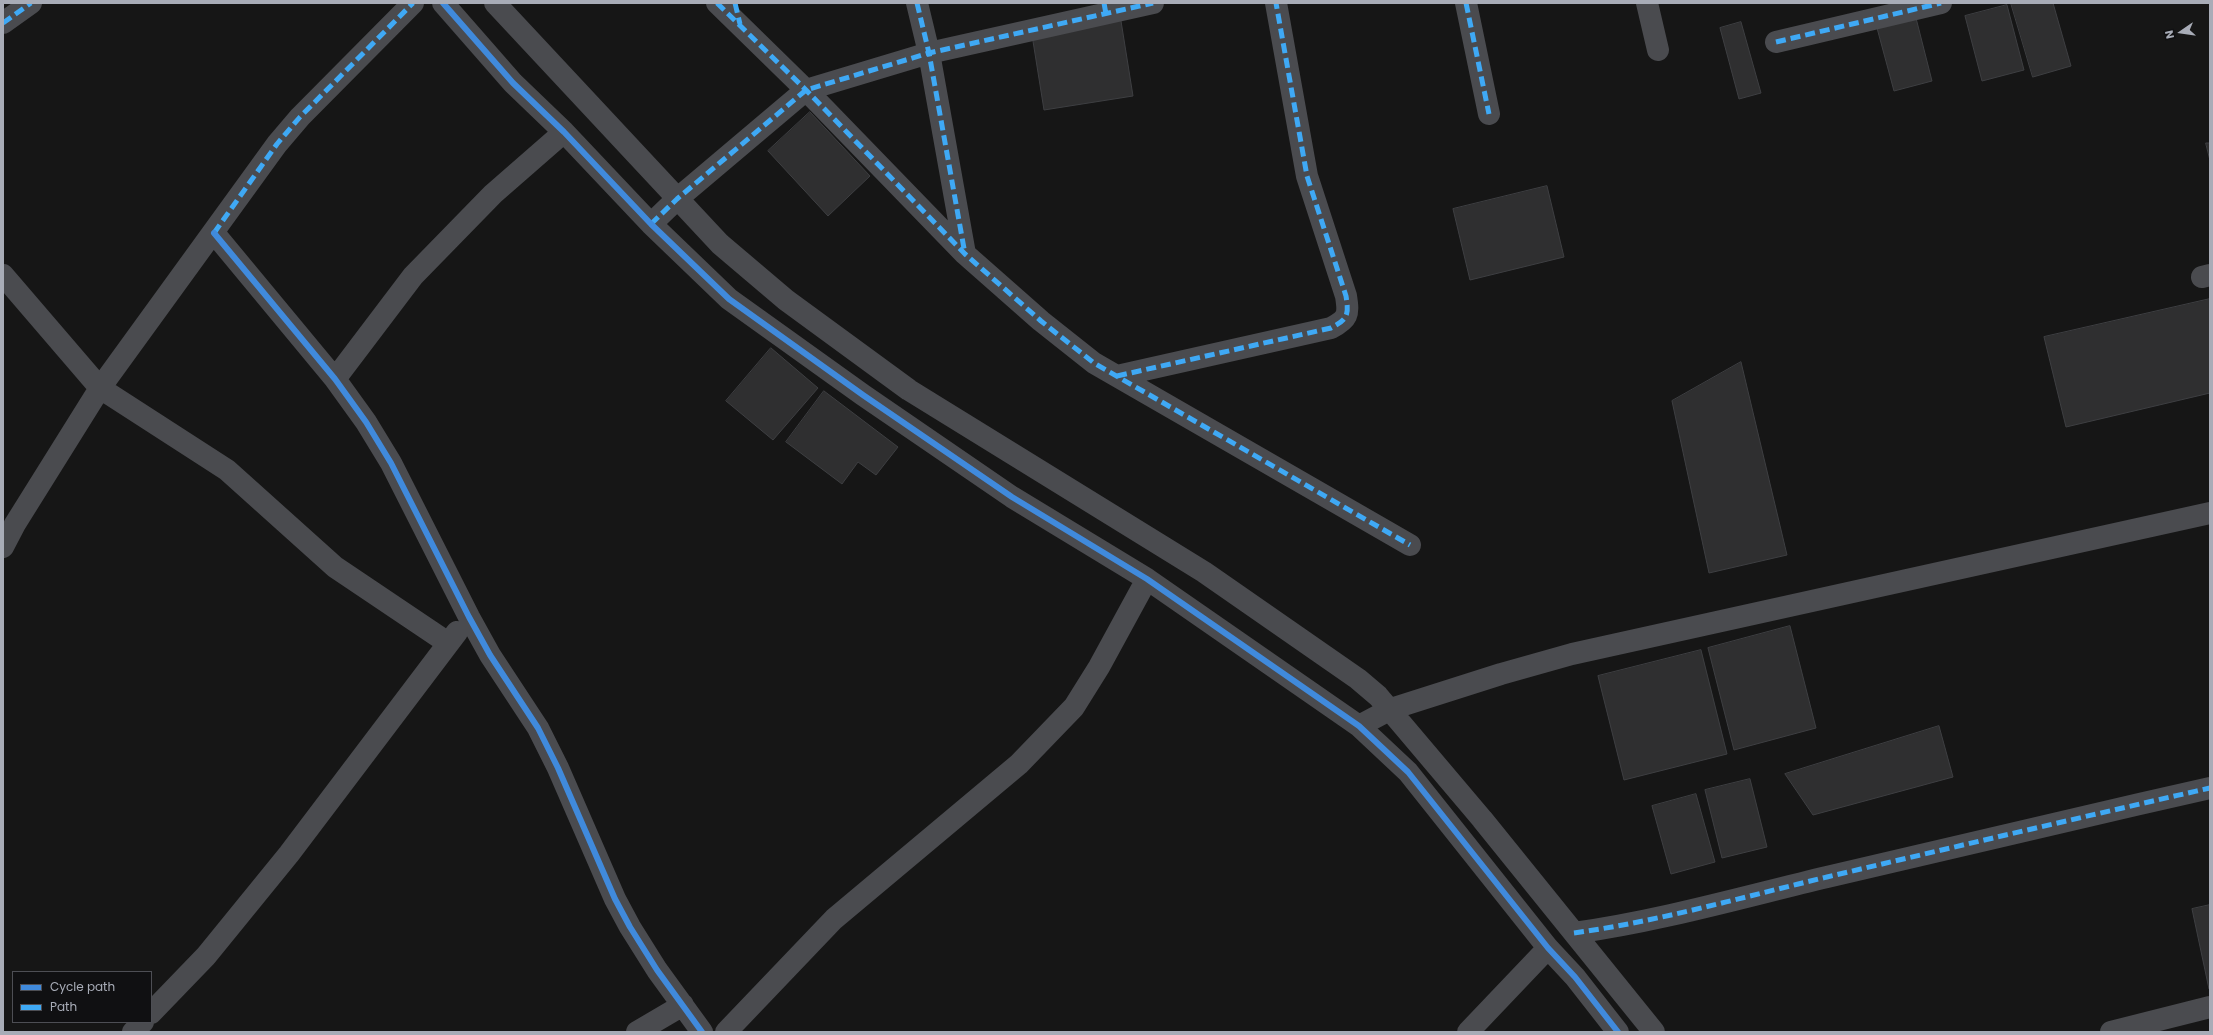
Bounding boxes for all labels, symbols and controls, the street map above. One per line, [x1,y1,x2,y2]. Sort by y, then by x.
north arrow [2161,12,2201,52]
text: N [2161,29,2178,41]
legend [12,971,152,1023]
text: Cycle path [50,978,115,995]
text: Path [50,998,77,1015]

